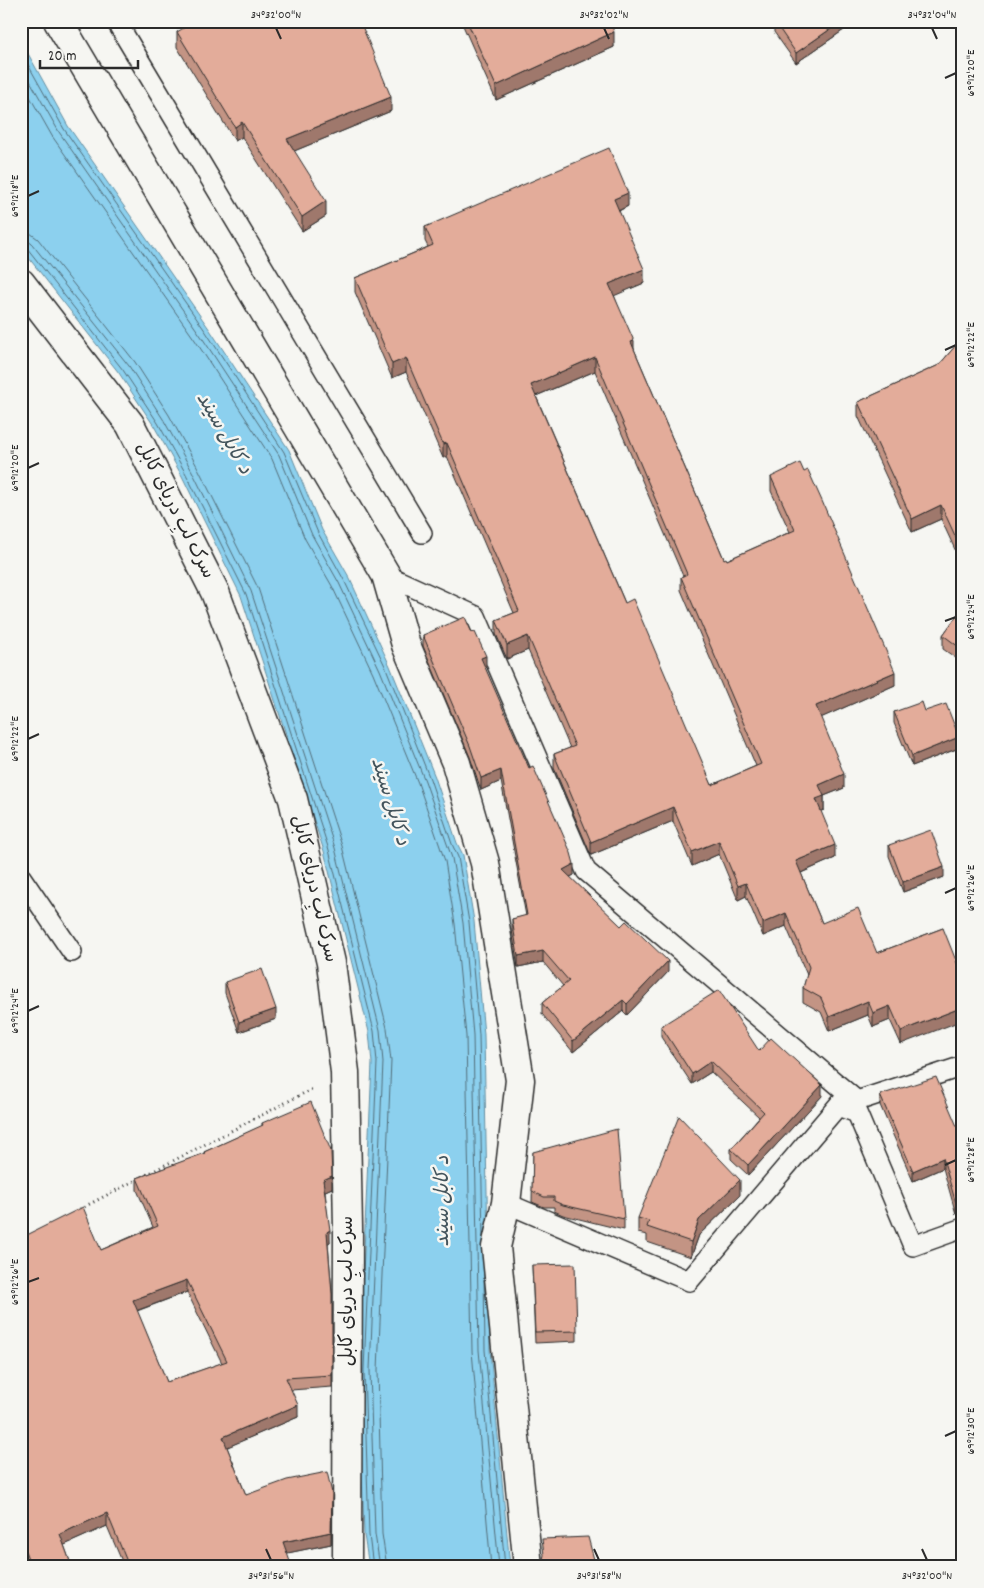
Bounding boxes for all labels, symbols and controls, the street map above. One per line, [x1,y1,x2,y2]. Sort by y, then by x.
text: 34°32'00"N [251,7,301,24]
text: 34°32'02"N [579,7,629,24]
text: 34°32'04"N [908,7,956,24]
scale bar [40,38,138,70]
text: 20 m [48,46,76,68]
text: 69°12'20"E [963,49,980,96]
text: 69°12'18"E [7,174,24,217]
text: 69°12'22"E [963,322,980,368]
water label: د کابل سيند [188,388,258,481]
street label: سرک لبِ دریای کابل [128,438,220,584]
text: 69°12'20"E [7,444,24,491]
text: 69°12'24"E [963,594,980,640]
text: 69°12'22"E [7,716,24,762]
water label: د کابل سيند [362,754,416,850]
street label: سرک لبِ دریای کابل [283,813,343,965]
text: 69°12'26"E [963,864,980,911]
text: 69°12'24"E [7,988,24,1034]
text: 69°12'28"E [963,1137,980,1183]
water label: د کابل سيند [430,1155,458,1246]
street label: سرک لبِ دریای کابل [335,1216,362,1366]
text: 69°12'26"E [7,1258,24,1305]
text: 69°12'30"E [963,1407,980,1455]
text: 34°31'56"N [248,1568,294,1585]
text: 34°31'58"N [576,1568,622,1585]
text: 34°32'00"N [902,1568,952,1585]

